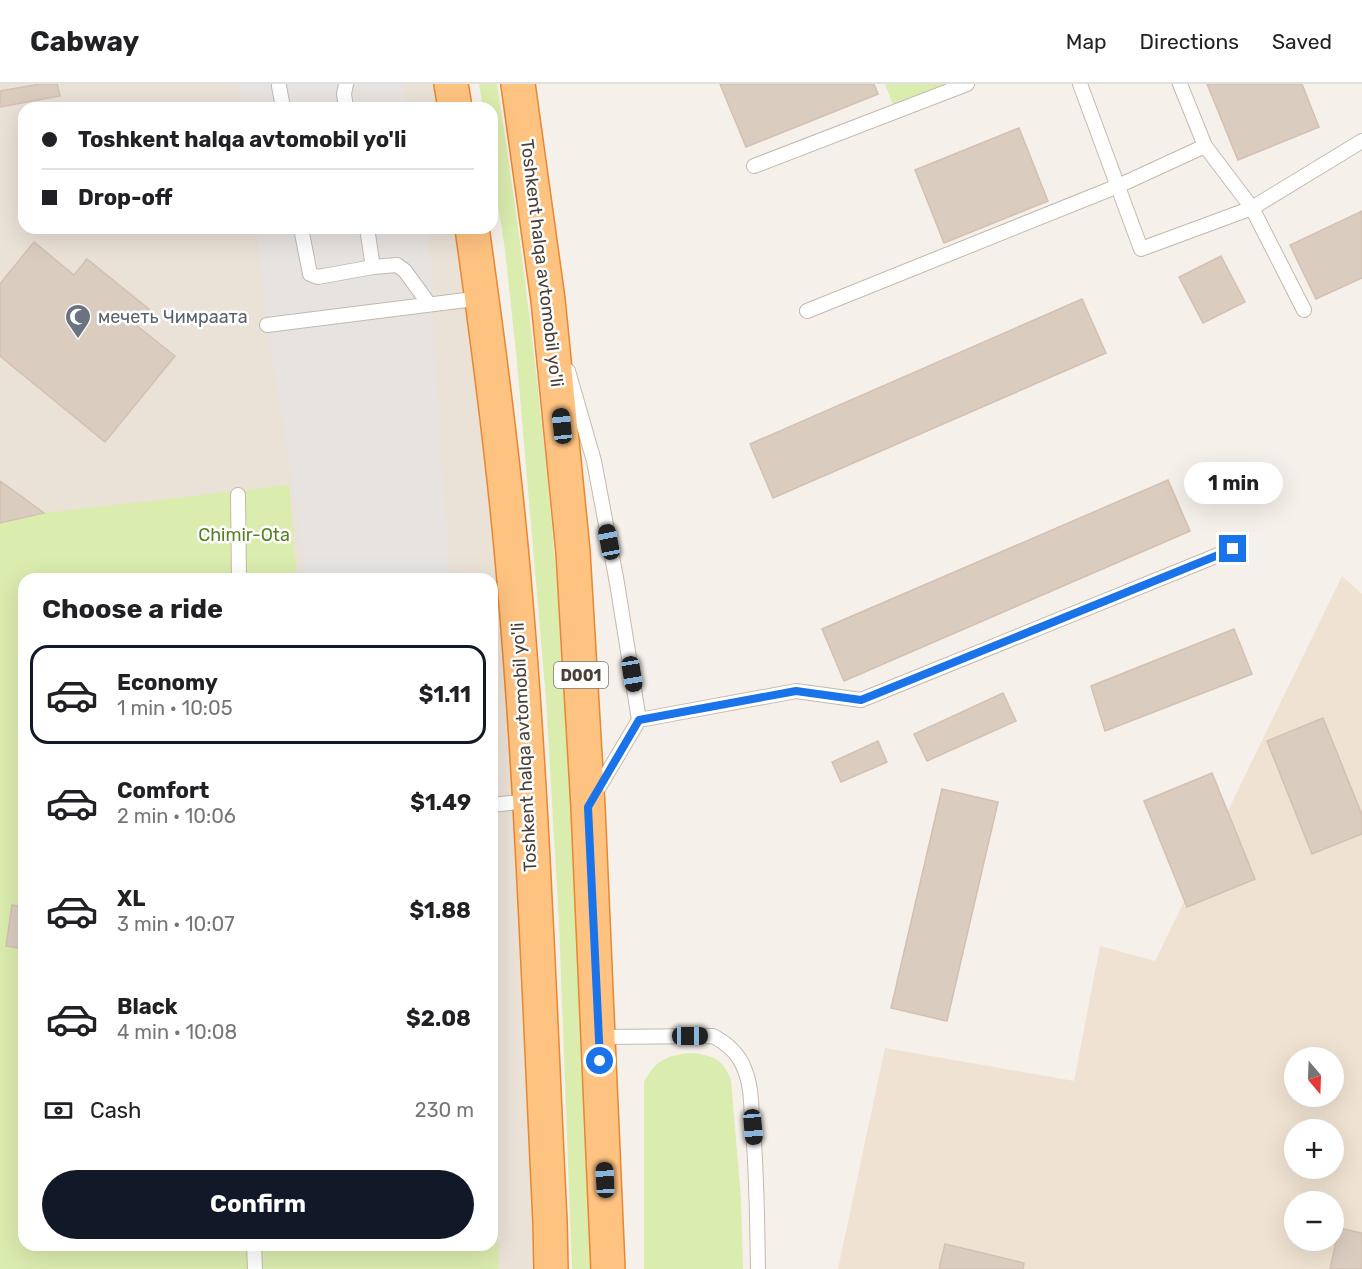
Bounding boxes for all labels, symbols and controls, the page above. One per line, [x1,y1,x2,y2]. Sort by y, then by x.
text: Cabway [30,25,139,58]
text: Map [1066,29,1107,54]
text: Directions [1140,29,1239,54]
text: Saved [1272,29,1332,54]
text: Toshkent halqa avtomobil yo'li [78,126,407,153]
street label: Toshkent halqa avtomobil yo'li [516,138,568,388]
text: Drop-off [78,184,173,211]
mosque icon: мечеть Чимраата [63,302,93,340]
place label: мечеть Чимраата [98,306,248,328]
car [551,407,573,445]
callout: 1 min [1184,462,1282,504]
text: 1 min [1208,471,1259,495]
car [597,523,621,561]
park label: Chimir-Ota [198,524,290,546]
route end [1219,535,1246,562]
text: Choose a ride [42,593,223,625]
street label: Toshkent halqa avtomobil yo'li [506,622,542,872]
car [620,655,644,693]
road number: D001 [554,662,608,688]
icon: car [45,668,99,722]
text: Economy [117,669,218,696]
text: $1.11 [419,681,471,708]
text: 1 min · 10:05 [117,696,233,720]
icon: car [45,776,99,830]
text: Comfort [117,777,209,804]
text: $1.49 [410,789,471,816]
text: 2 min · 10:06 [117,804,236,828]
icon: car [45,884,99,938]
text: XL [117,885,145,912]
text: $1.88 [409,897,471,924]
text: 3 min · 10:07 [117,912,234,936]
icon: car [45,992,99,1046]
text: Black [117,993,178,1020]
text: $2.08 [406,1005,471,1032]
text: 4 min · 10:08 [117,1020,237,1044]
car [672,1027,708,1045]
route start [586,1047,613,1074]
north arrow [1284,1047,1344,1107]
map controls [1284,1047,1344,1251]
icon: cash [42,1094,75,1127]
text: Cash [90,1097,141,1124]
text: 230 m [415,1098,474,1122]
car [742,1108,764,1146]
button: + [1284,1119,1344,1179]
car [595,1162,615,1198]
button: Confirm [42,1170,474,1239]
button: − [1284,1191,1344,1251]

